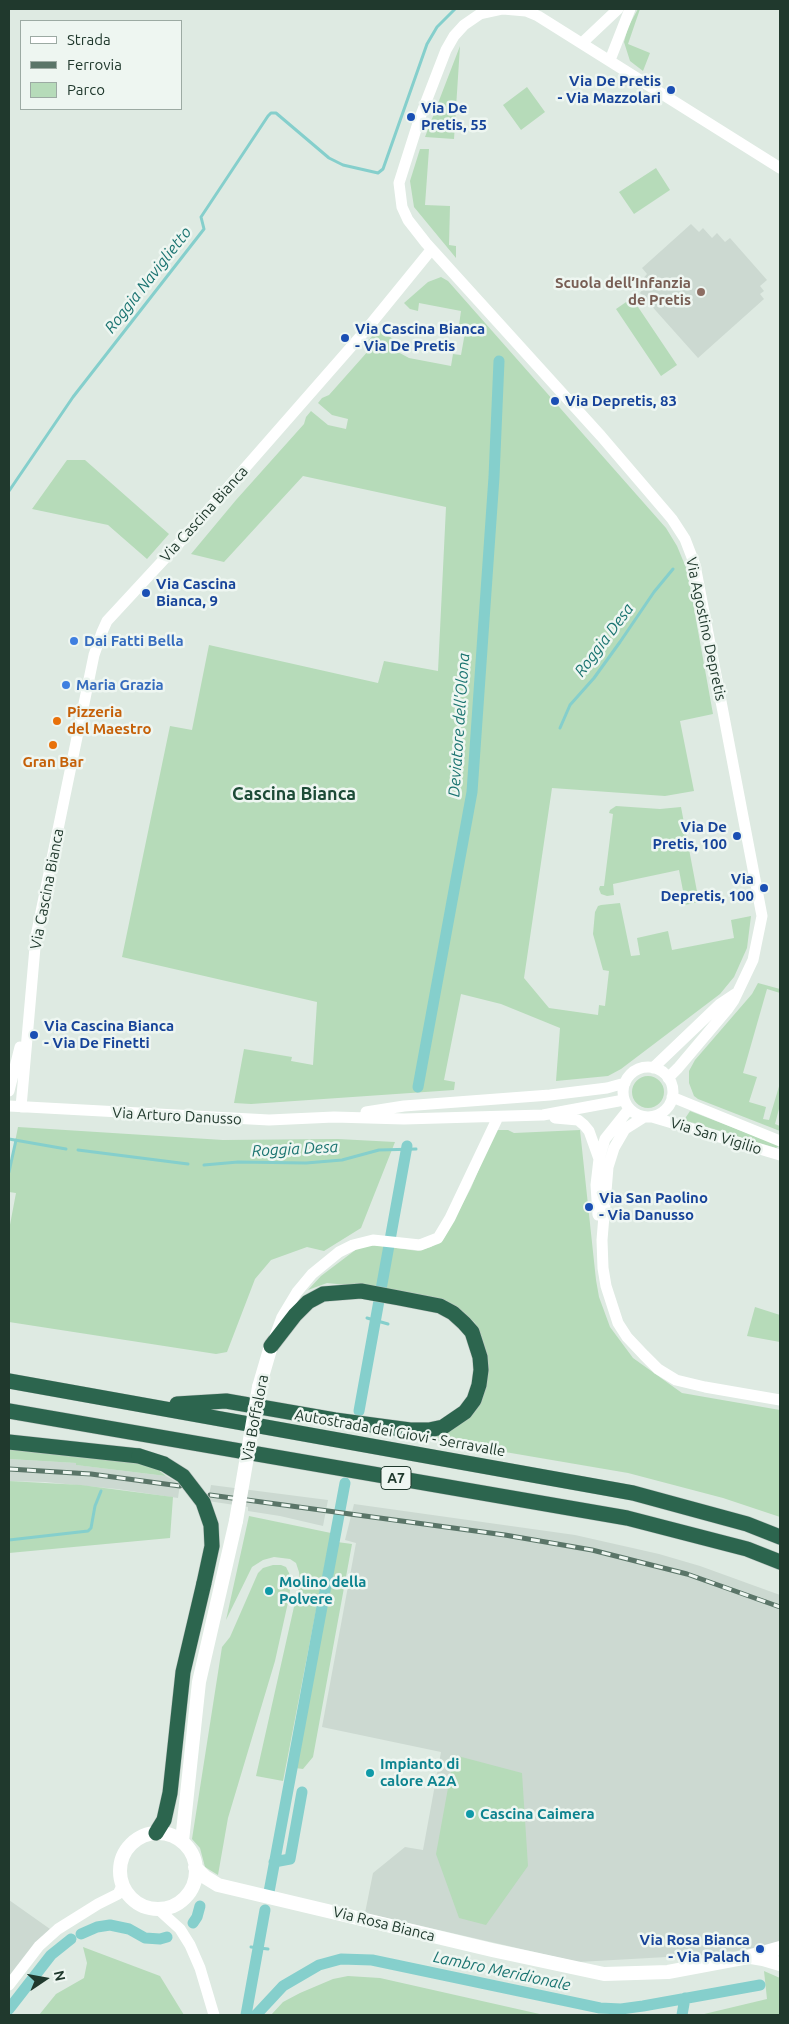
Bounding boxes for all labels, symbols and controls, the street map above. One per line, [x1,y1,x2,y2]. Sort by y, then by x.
legend [20,20,182,110]
text: Strada [67,31,111,48]
text: Ferrovia [67,56,122,73]
place label: Via De Pretis - Via Mazzolari [557,72,661,107]
text: Parco [67,81,105,98]
marker: Via De Pretis - Via Mazzolari [665,84,677,96]
place label: Via De Pretis, 55 [421,99,487,134]
marker: Via De Pretis, 55 [405,111,417,123]
water label: Roggia Naviglietto [101,223,195,337]
place label: Scuola dell’Infanzia de Pretis [555,274,691,309]
marker: Scuola dell’Infanzia de Pretis [695,286,707,298]
place label: Via Cascina Bianca - Via De Pretis [355,320,485,355]
marker: Via Cascina Bianca - Via De Pretis [339,332,351,344]
place label: Via Depretis, 83 [565,392,677,410]
marker: Via Depretis, 83 [549,395,561,407]
street label: Via Cascina Bianca [156,462,252,566]
street label: Via Agostino Depretis [682,556,730,702]
place label: Via Cascina Bianca, 9 [156,575,236,610]
marker: Via Cascina Bianca, 9 [140,587,152,599]
water label: Roggia Desa [570,600,638,680]
place label: Dai Fatti Bella [84,632,184,650]
marker: Dai Fatti Bella [68,635,80,647]
water label: Deviatore dell'Olona [444,652,474,798]
place label: Maria Grazia [76,676,164,694]
marker: Maria Grazia [60,679,72,691]
place label: Pizzeria del Maestro [67,703,151,738]
marker: Pizzeria del Maestro [51,715,63,727]
marker: Gran Bar [47,739,59,751]
place label: Gran Bar [22,753,84,771]
district label: Cascina Bianca [232,783,356,805]
place label: Via De Pretis, 100 [652,818,727,853]
street label: Via Cascina Bianca [26,827,68,951]
marker: Via De Pretis, 100 [731,830,743,842]
place label: Via Depretis, 100 [660,870,754,905]
marker: Via Depretis, 100 [758,882,770,894]
place label: Via Cascina Bianca - Via De Finetti [44,1017,174,1052]
marker: Via Cascina Bianca - Via De Finetti [28,1029,40,1041]
street label: Via Arturo Danusso [112,1104,242,1128]
street label: Via San Vigilio [668,1114,764,1158]
water label: Roggia Desa [251,1137,339,1161]
place label: Via San Paolino - Via Danusso [599,1189,708,1224]
marker: Via San Paolino - Via Danusso [583,1201,595,1213]
street label: Via Boffalora [238,1373,272,1463]
street label: Autostrada dei Giovi - Serravalle [293,1406,507,1460]
road number: A7 [381,1466,411,1490]
place label: Molino della Polvere [279,1573,366,1608]
marker: Molino della Polvere [263,1585,275,1597]
place label: Impianto di calore A2A [380,1755,459,1790]
marker: Impianto di calore A2A [364,1767,376,1779]
place label: Cascina Caimera [480,1805,595,1823]
marker: Cascina Caimera [464,1808,476,1820]
street label: Via Rosa Bianca [331,1903,437,1945]
place label: Via Rosa Bianca - Via Palach [640,1931,750,1966]
marker: Via Rosa Bianca - Via Palach [754,1943,766,1955]
water label: Lambro Meridionale [432,1947,572,1995]
north arrow [20,1954,70,2004]
text: N [51,1969,69,1983]

